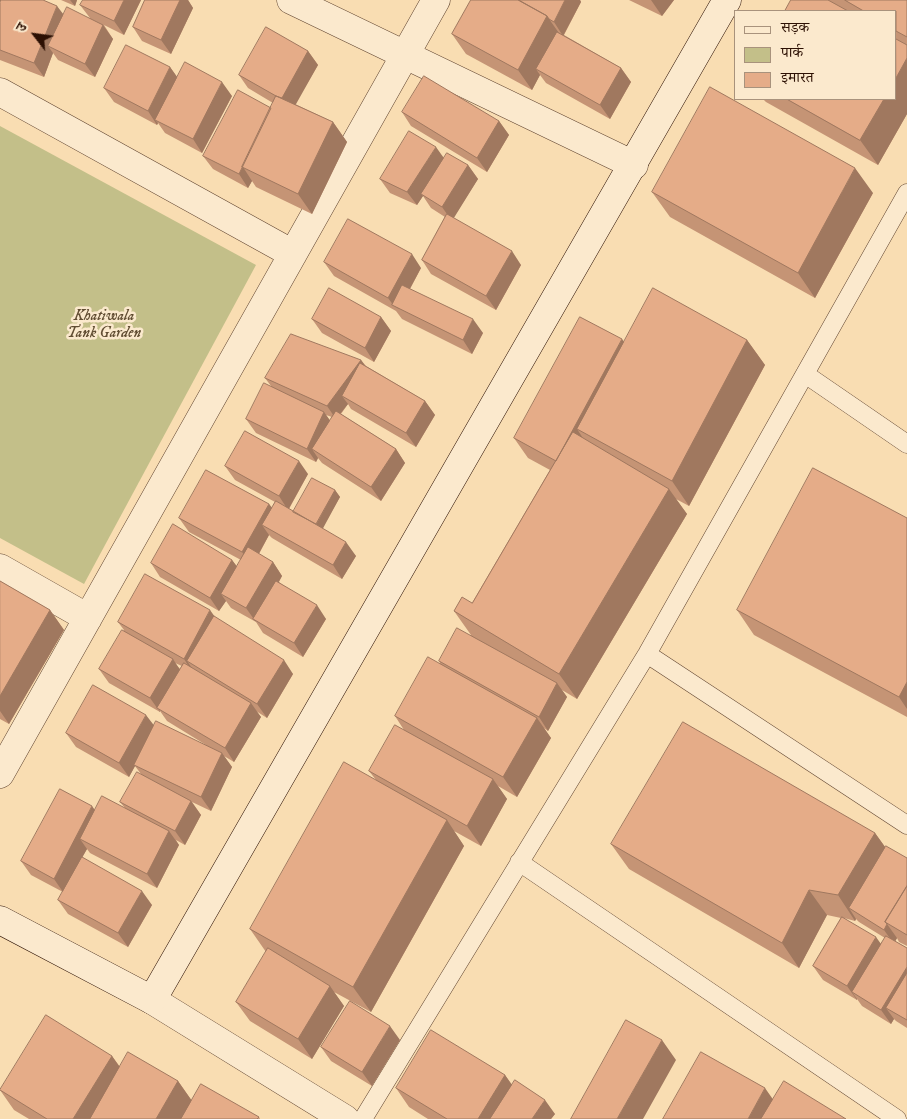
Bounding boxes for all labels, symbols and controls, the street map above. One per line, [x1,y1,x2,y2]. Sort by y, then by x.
north arrow [10,10,60,60]
legend [734,10,897,100]
text: सड़क [781,18,809,37]
text: उ [12,20,32,35]
text: पार्क [781,43,803,62]
text: इमारत [781,68,814,87]
park label: Khatiwala Tank Garden [67,308,141,343]

